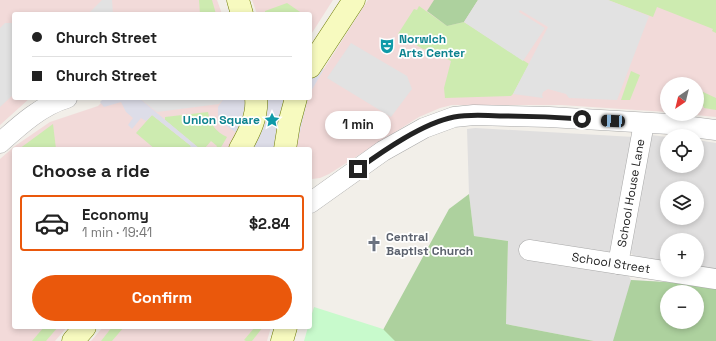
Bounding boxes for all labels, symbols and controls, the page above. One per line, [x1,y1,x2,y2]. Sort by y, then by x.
text: Church Street [56,28,157,47]
place label: Norwich Arts Center [399,31,465,61]
theatre icon: Norwich Arts Center [378,37,396,55]
text: Church Street [56,66,157,85]
north arrow [660,77,704,121]
map controls [660,77,704,329]
route start [573,110,591,128]
place icon: Union Square [263,111,281,129]
callout: 1 min [325,111,391,139]
place label: Union Square [183,112,260,128]
car [601,114,625,128]
text: 1 min [342,116,374,133]
button: locate [660,129,704,173]
street label: School House Lane [614,138,648,248]
text: Choose a ride [32,159,150,182]
route end [349,160,367,178]
button: layers [660,181,704,225]
icon: car [34,205,70,241]
text: Economy [82,205,149,224]
text: $2.84 [249,214,290,233]
text: 1 min · 19:41 [82,224,152,241]
place label: Central Baptist Church [386,229,473,259]
button: + [660,233,704,277]
church icon: Central Baptist Church [365,235,383,253]
street label: School Street [571,249,651,277]
button: Confirm [32,275,292,321]
button: − [660,285,704,329]

